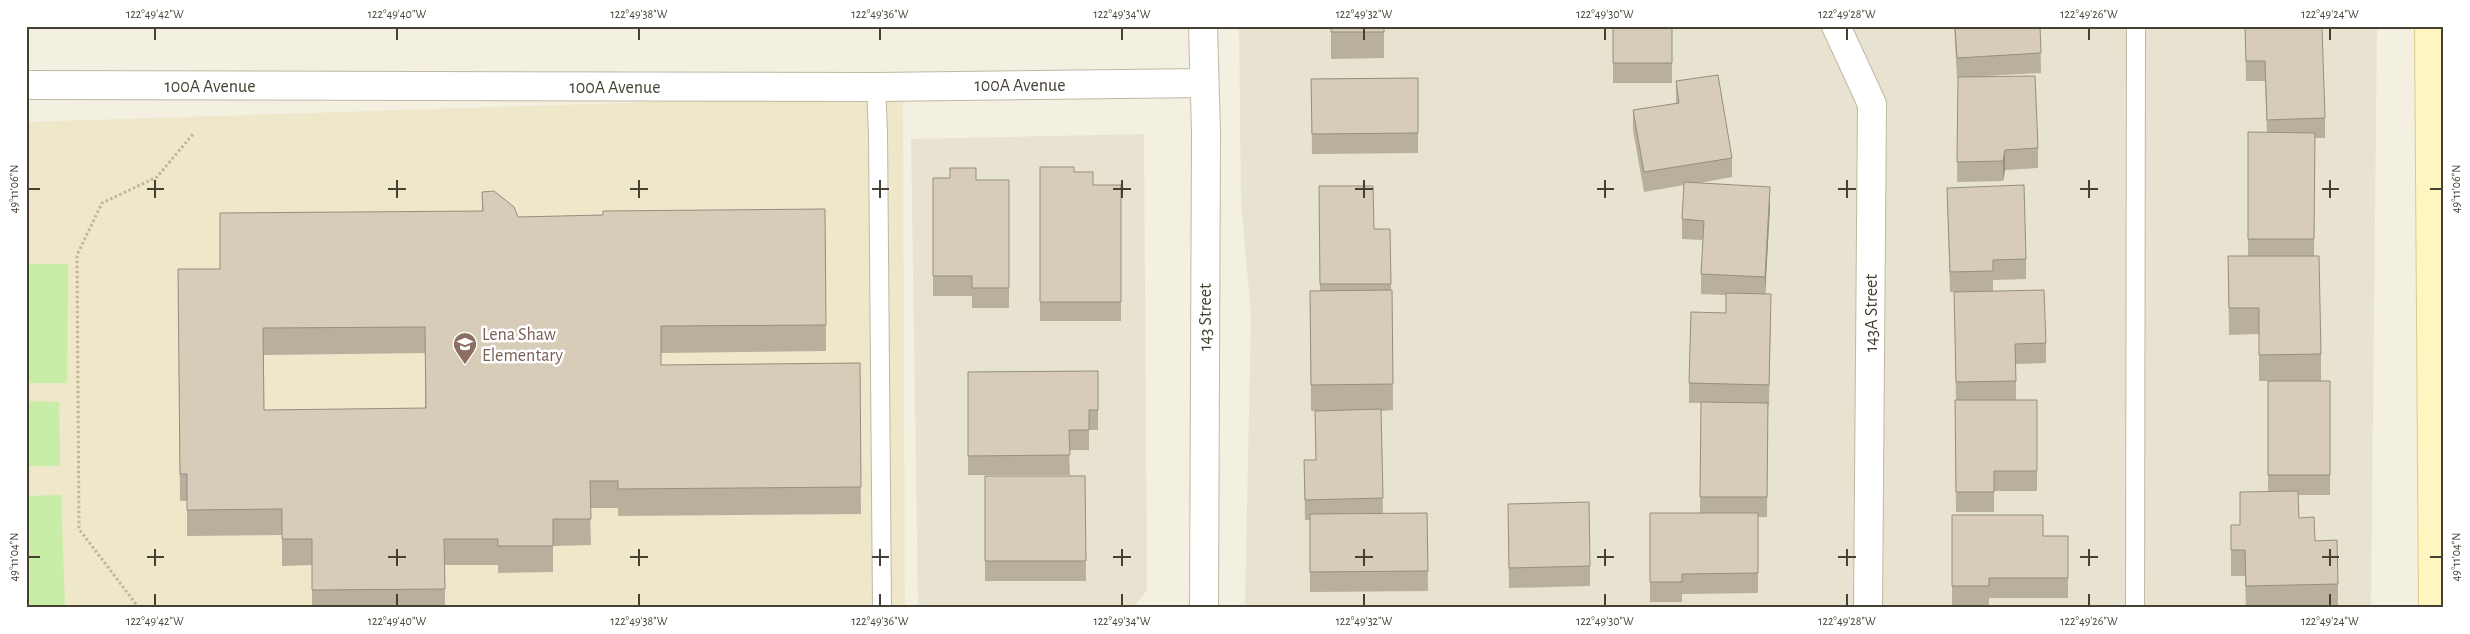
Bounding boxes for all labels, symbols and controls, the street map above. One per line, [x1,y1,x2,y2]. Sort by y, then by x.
text: 122°49'42"W [126,8,184,20]
text: 122°49'40"W [368,8,426,20]
text: 122°49'38"W [611,8,668,20]
text: 122°49'36"W [852,8,909,20]
text: 122°49'34"W [1094,8,1151,20]
text: 122°49'32"W [1336,8,1393,20]
text: 122°49'30"W [1576,8,1634,20]
text: 122°49'28"W [1818,8,1876,20]
text: 122°49'26"W [2060,8,2118,20]
text: 122°49'24"W [2301,8,2359,20]
street label: 100A Avenue [974,77,1066,95]
street label: 100A Avenue [164,78,256,96]
street label: 100A Avenue [569,79,661,97]
text: 49°11'06"N [8,165,20,213]
text: 49°11'06"N [2450,165,2462,213]
street label: 143A Street [1863,274,1881,352]
street label: 143 Street [1197,283,1215,351]
place label: Lena Shaw Elementary [482,326,563,365]
school or university icon: Lena Shaw Elementary [452,331,478,365]
text: 49°11'04"N [8,533,20,581]
text: 49°11'04"N [2450,533,2462,581]
text: 122°49'42"W [126,615,184,627]
text: 122°49'40"W [368,615,426,627]
text: 122°49'38"W [611,615,668,627]
text: 122°49'36"W [852,615,909,627]
text: 122°49'34"W [1094,615,1151,627]
text: 122°49'32"W [1336,615,1393,627]
text: 122°49'30"W [1576,615,1634,627]
text: 122°49'28"W [1818,615,1876,627]
text: 122°49'26"W [2060,615,2118,627]
text: 122°49'24"W [2301,615,2359,627]

